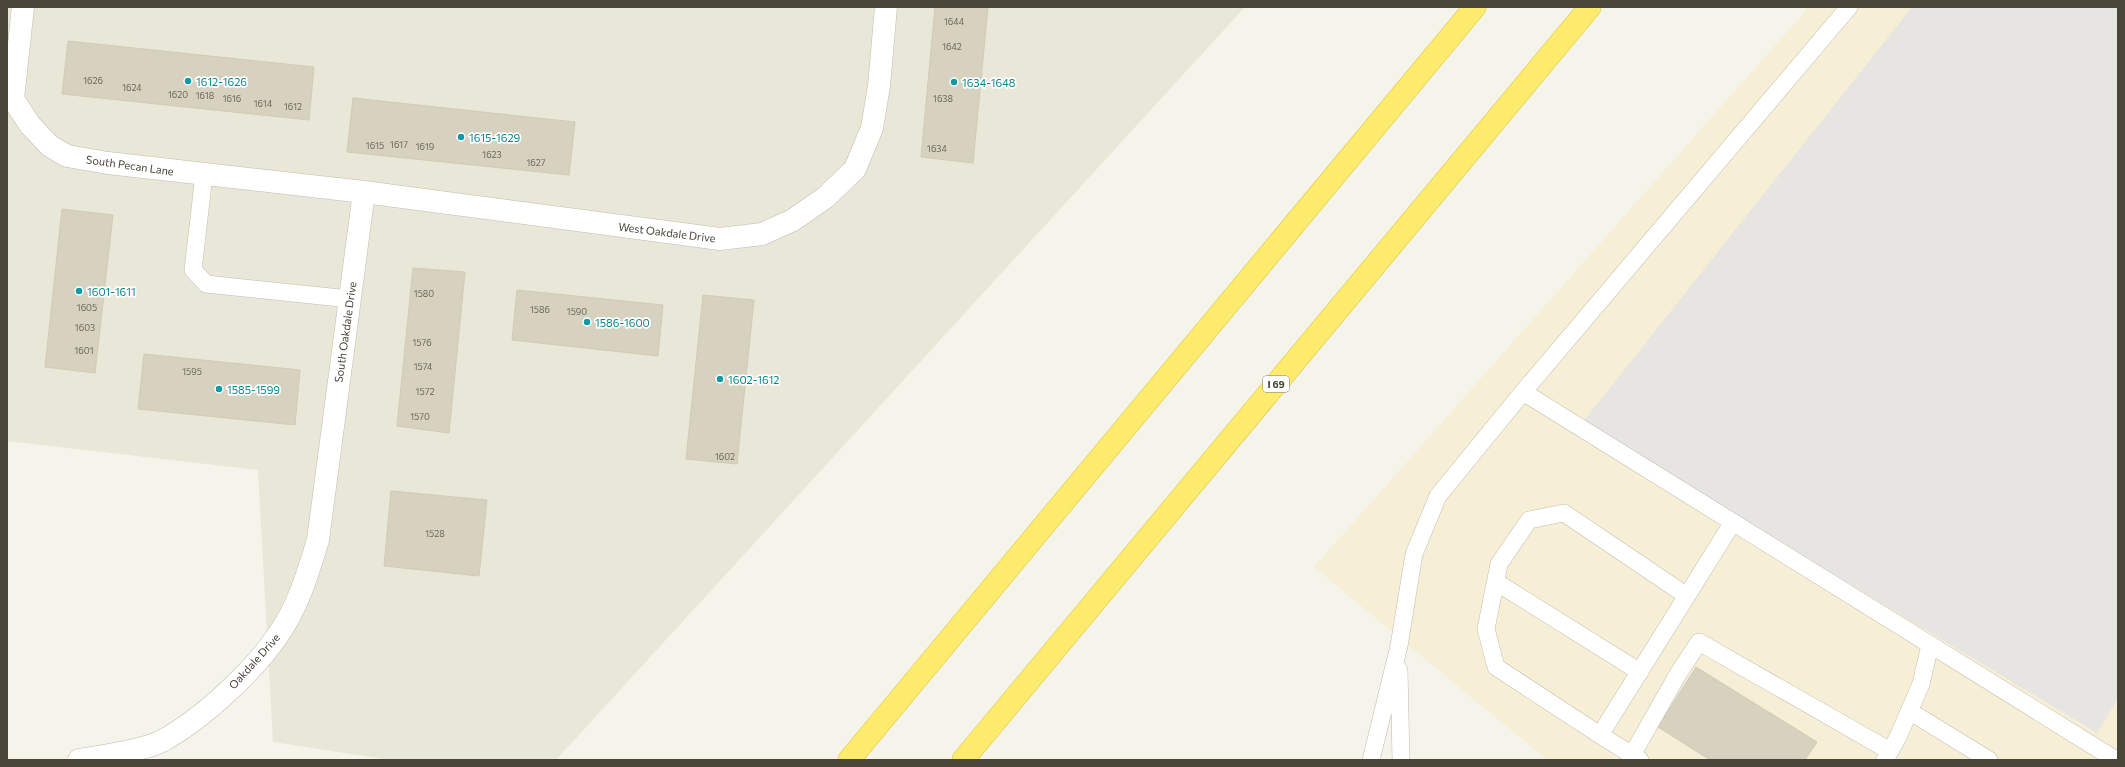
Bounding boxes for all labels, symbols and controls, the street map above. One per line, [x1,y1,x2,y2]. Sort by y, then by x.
house number: 1644 [944,16,965,27]
house number: 1642 [942,41,962,52]
house number: 1626 [83,75,103,86]
place label: 1612-1626 [196,75,247,88]
marker: 1612-1626 [183,76,193,86]
place label: 1634-1648 [962,76,1016,89]
marker: 1634-1648 [949,77,959,87]
house number: 1624 [122,82,142,93]
house number: 1620 [168,89,188,100]
house number: 1618 [196,90,214,101]
house number: 1616 [223,93,241,104]
house number: 1638 [933,93,953,104]
house number: 1614 [254,98,273,109]
house number: 1612 [284,101,302,112]
place label: 1615-1629 [469,131,520,144]
marker: 1615-1629 [456,132,466,142]
house number: 1617 [390,139,408,150]
house number: 1615 [366,140,384,151]
house number: 1619 [416,141,434,152]
house number: 1634 [927,143,948,154]
house number: 1623 [482,149,502,160]
street label: South Pecan Lane [85,152,175,178]
house number: 1627 [526,157,546,168]
street label: West Oakdale Drive [618,220,716,244]
street label: South Oakdale Drive [331,280,359,383]
place label: 1601-1611 [87,285,136,298]
marker: 1601-1611 [74,286,84,296]
house number: 1580 [414,288,434,299]
house number: 1605 [77,302,97,313]
house number: 1586 [530,304,550,315]
house number: 1590 [567,306,587,317]
place label: 1586-1600 [595,316,650,329]
marker: 1586-1600 [582,317,592,327]
house number: 1603 [75,322,95,333]
house number: 1576 [412,337,432,348]
house number: 1601 [74,345,94,356]
house number: 1574 [414,361,433,372]
house number: 1595 [182,366,202,377]
place label: 1602-1612 [728,373,779,386]
marker: 1602-1612 [715,374,725,384]
road number: I 69 [1263,376,1289,392]
place label: 1585-1599 [227,383,280,396]
marker: 1585-1599 [214,384,224,394]
house number: 1572 [416,386,434,397]
house number: 1570 [410,411,430,422]
house number: 1602 [715,451,735,462]
house number: 1528 [425,528,445,539]
street label: Oakdale Drive [226,631,282,691]

